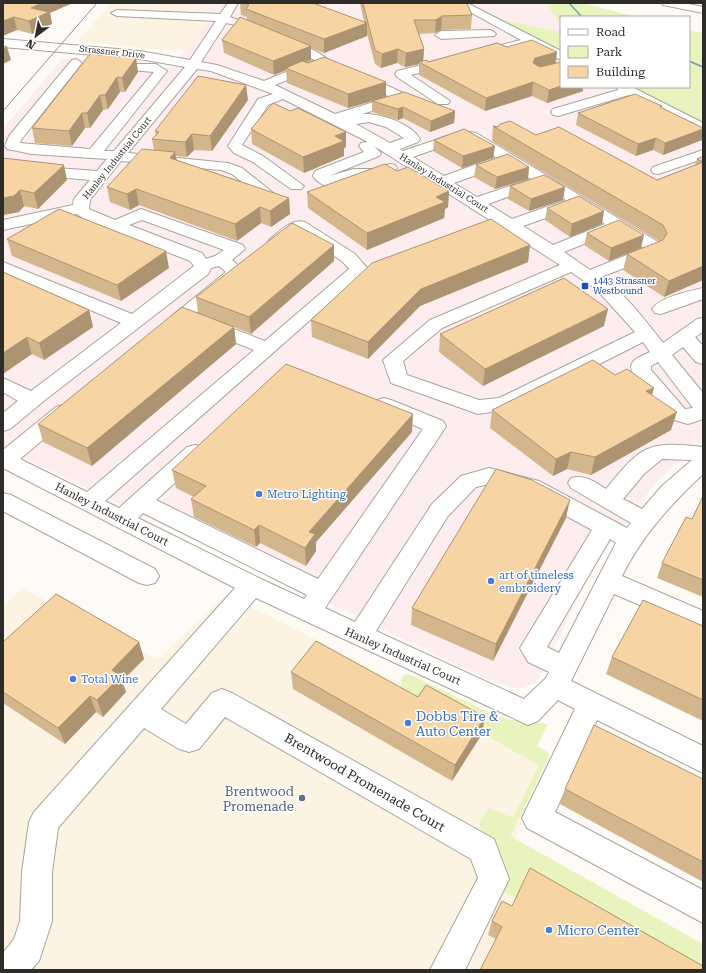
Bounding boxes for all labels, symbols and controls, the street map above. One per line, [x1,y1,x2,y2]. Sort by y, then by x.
north arrow [16,16,56,56]
legend [560,16,690,88]
text: Road [596,25,626,39]
text: N [23,36,38,52]
street label: Strassner Drive [79,44,145,60]
text: Park [596,45,623,59]
text: Building [596,65,645,79]
street label: Hanley Industrial Court [81,114,154,201]
street label: Hanley Industrial Court [398,152,491,215]
place label: 1443 Strassner Westbound [593,276,656,296]
marker: 1443 Strassner Westbound [580,281,590,291]
street label: Hanley Industrial Court [53,480,171,549]
place label: Metro Lighting [267,488,347,501]
marker: Metro Lighting [254,489,264,499]
place label: art of timeless embroidery [499,569,574,595]
marker: art of timeless embroidery [486,576,496,586]
street label: Hanley Industrial Court [343,625,463,688]
place label: Total Wine [81,673,138,686]
marker: Total Wine [68,674,78,684]
place label: Dobbs Tire & Auto Center [416,709,499,739]
marker: Dobbs Tire & Auto Center [403,718,413,728]
street label: Brentwood Promenade Court [282,730,448,835]
place label: Brentwood Promenade [223,784,295,814]
marker: Brentwood Promenade [297,793,307,803]
place label: Micro Center [557,923,640,938]
marker: Micro Center [544,925,554,935]

